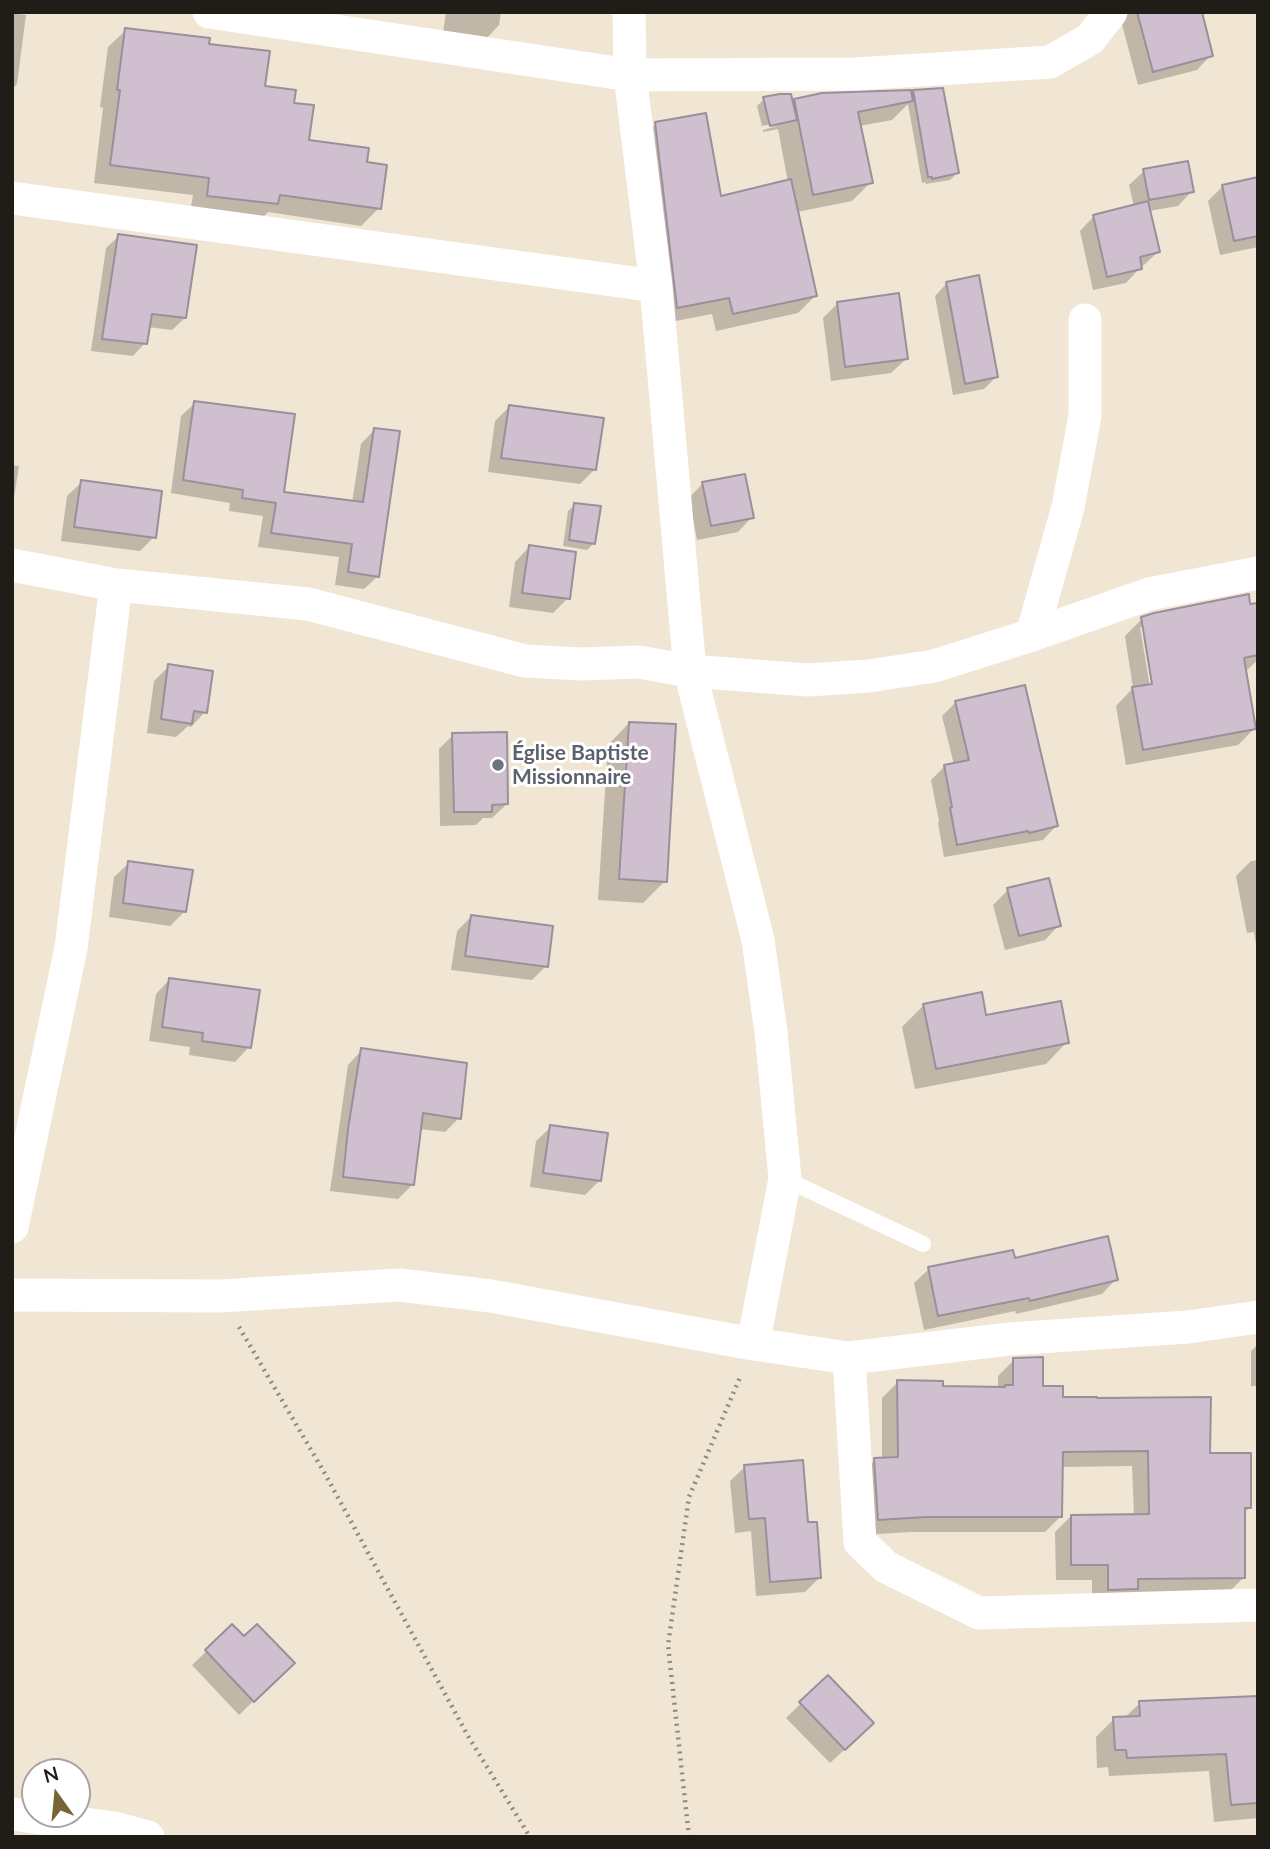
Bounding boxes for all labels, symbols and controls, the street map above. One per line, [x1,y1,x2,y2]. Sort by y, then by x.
place label: Église Baptiste Missionnaire [512,740,649,790]
marker: Église Baptiste Missionnaire [490,757,506,773]
north arrow [21,1758,91,1828]
text: N [41,1761,61,1787]

